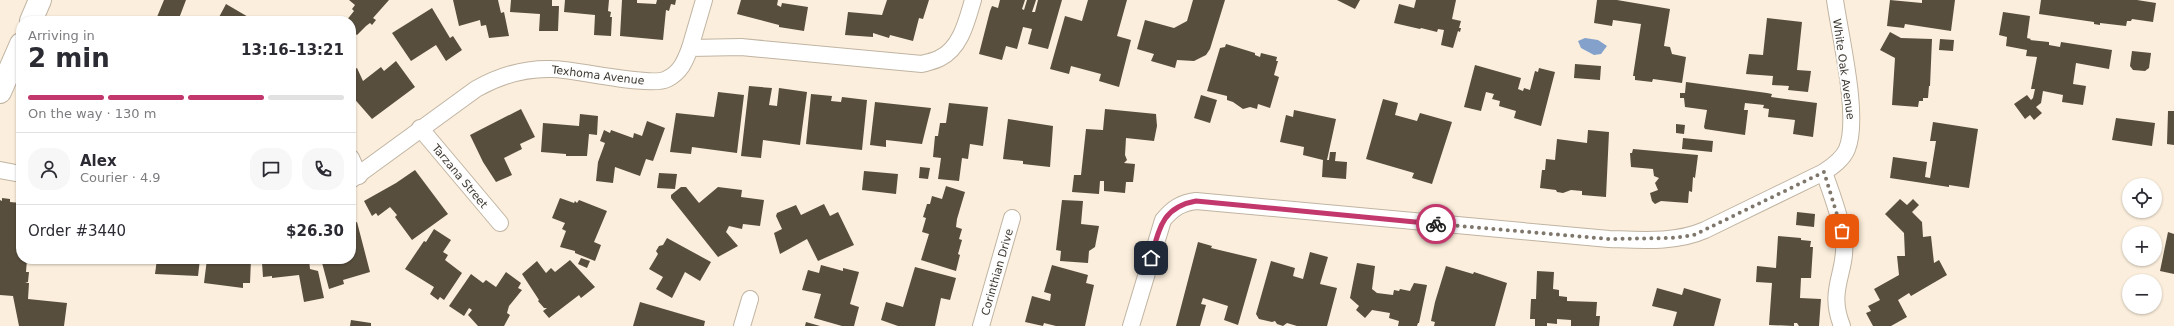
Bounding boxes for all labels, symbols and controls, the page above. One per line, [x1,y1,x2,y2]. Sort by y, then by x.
street label: White Oak Avenue [1830,18,1857,121]
text: Arriving in [28,28,95,43]
text: 13:16–13:21 [241,41,344,59]
text: 2 min [28,43,110,73]
street label: Texhoma Avenue [550,63,645,88]
text: On the way · 130 m [28,106,156,121]
street label: Tarzana Street [429,141,491,211]
button: person [28,148,70,190]
button: chat [250,148,292,190]
button: phone [302,148,344,190]
text: Alex [80,152,117,170]
text: Courier · 4.9 [80,170,161,185]
map controls [2122,178,2162,314]
button: locate [2122,178,2162,218]
courier [1416,204,1456,244]
icon: bike [1425,213,1447,235]
pin [1825,214,1859,248]
icon: bag [1831,220,1853,242]
text: Order #3440 [28,222,126,240]
text: $26.30 [286,222,344,240]
button: + [2122,226,2162,266]
street label: Corinthian Drive [979,227,1016,317]
pin [1134,241,1168,275]
icon: home [1140,247,1162,269]
button: − [2122,274,2162,314]

